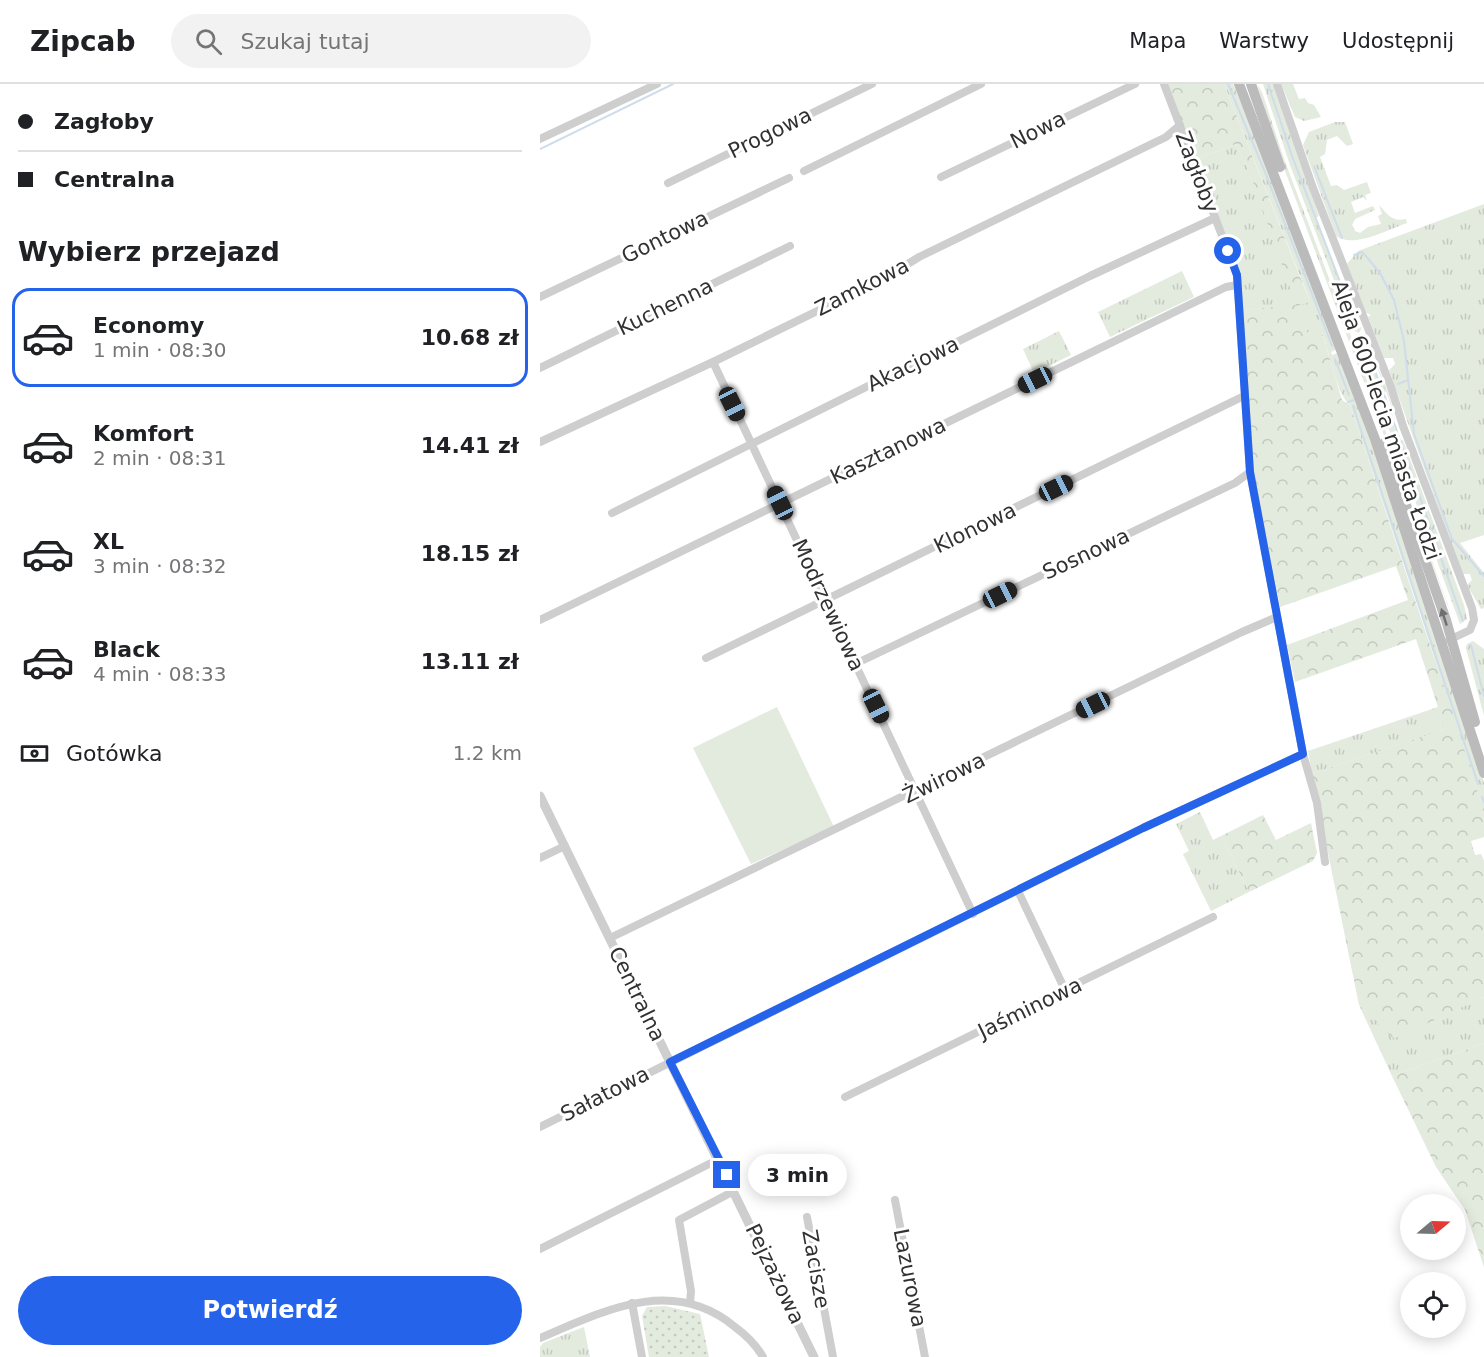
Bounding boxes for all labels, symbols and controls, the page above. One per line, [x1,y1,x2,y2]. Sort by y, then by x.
search box [171,14,591,68]
text: Zipcab [30,25,135,58]
icon: search [192,25,225,58]
text: Szukaj tutaj [240,29,370,54]
text: Mapa [1129,29,1186,53]
text: Warstwy [1219,29,1309,53]
text: Udostępnij [1342,29,1454,53]
street label: Progowa [724,103,816,163]
street label: Nowa [1006,106,1070,154]
text: Zagłoby [54,109,154,134]
street label: Zagłoby [1171,128,1223,216]
text: Centralna [54,167,175,192]
street label: Gontowa [618,206,712,268]
text: Wybierz przejazd [18,236,280,267]
route start [1214,237,1241,264]
street label: Zamkowa [811,253,913,321]
street label: Kuchenna [613,274,717,340]
street label: Aleja 600-lecia miasta Łodzi [1327,277,1445,563]
icon: car [21,311,75,365]
text: Economy [93,313,204,338]
text: 10.68 zł [421,325,519,350]
street label: Akacjowa [863,331,963,397]
text: 1 min · 08:30 [93,338,227,362]
car [1015,364,1055,396]
car [716,384,748,424]
street label: Kasztanowa [826,413,950,489]
icon: car [21,419,75,473]
text: Komfort [93,421,194,446]
text: 14.41 zł [421,433,519,458]
text: 2 min · 08:31 [93,446,227,470]
car [1036,472,1076,504]
car [764,483,796,523]
street label: Klonowa [930,498,1020,558]
street label: Sosnowa [1039,523,1133,585]
icon: car [21,527,75,581]
text: XL [93,529,124,554]
street label: Modrzewiowa [787,535,869,675]
text: 18.15 zł [421,541,519,566]
text: 3 min · 08:32 [93,554,227,578]
car [980,579,1020,611]
one-way arrow [1439,608,1449,626]
icon: car [21,635,75,689]
text: Black [93,637,160,662]
text: 13.11 zł [421,649,519,674]
text: 4 min · 08:33 [93,662,227,686]
car [860,686,892,726]
car [1073,689,1113,721]
icon: cash [18,737,51,770]
text: Gotówka [66,741,162,766]
text: 1.2 km [453,741,522,765]
street label: Żwirowa [899,747,989,808]
street label: Centralna [604,943,670,1045]
street label: Jaśminowa [972,973,1086,1044]
street label: Sałatowa [557,1061,653,1127]
callout: 3 min [748,1154,847,1196]
route end [713,1161,740,1188]
text: 3 min [766,1163,829,1187]
north arrow [1400,1194,1466,1260]
map controls [1400,1194,1466,1338]
street label: Pejzażowa [740,1220,810,1328]
street label: Lazurowa [889,1227,931,1329]
street label: Zacisze [797,1228,835,1310]
button: locate [1400,1272,1466,1338]
button: Potwierdź [18,1276,522,1345]

